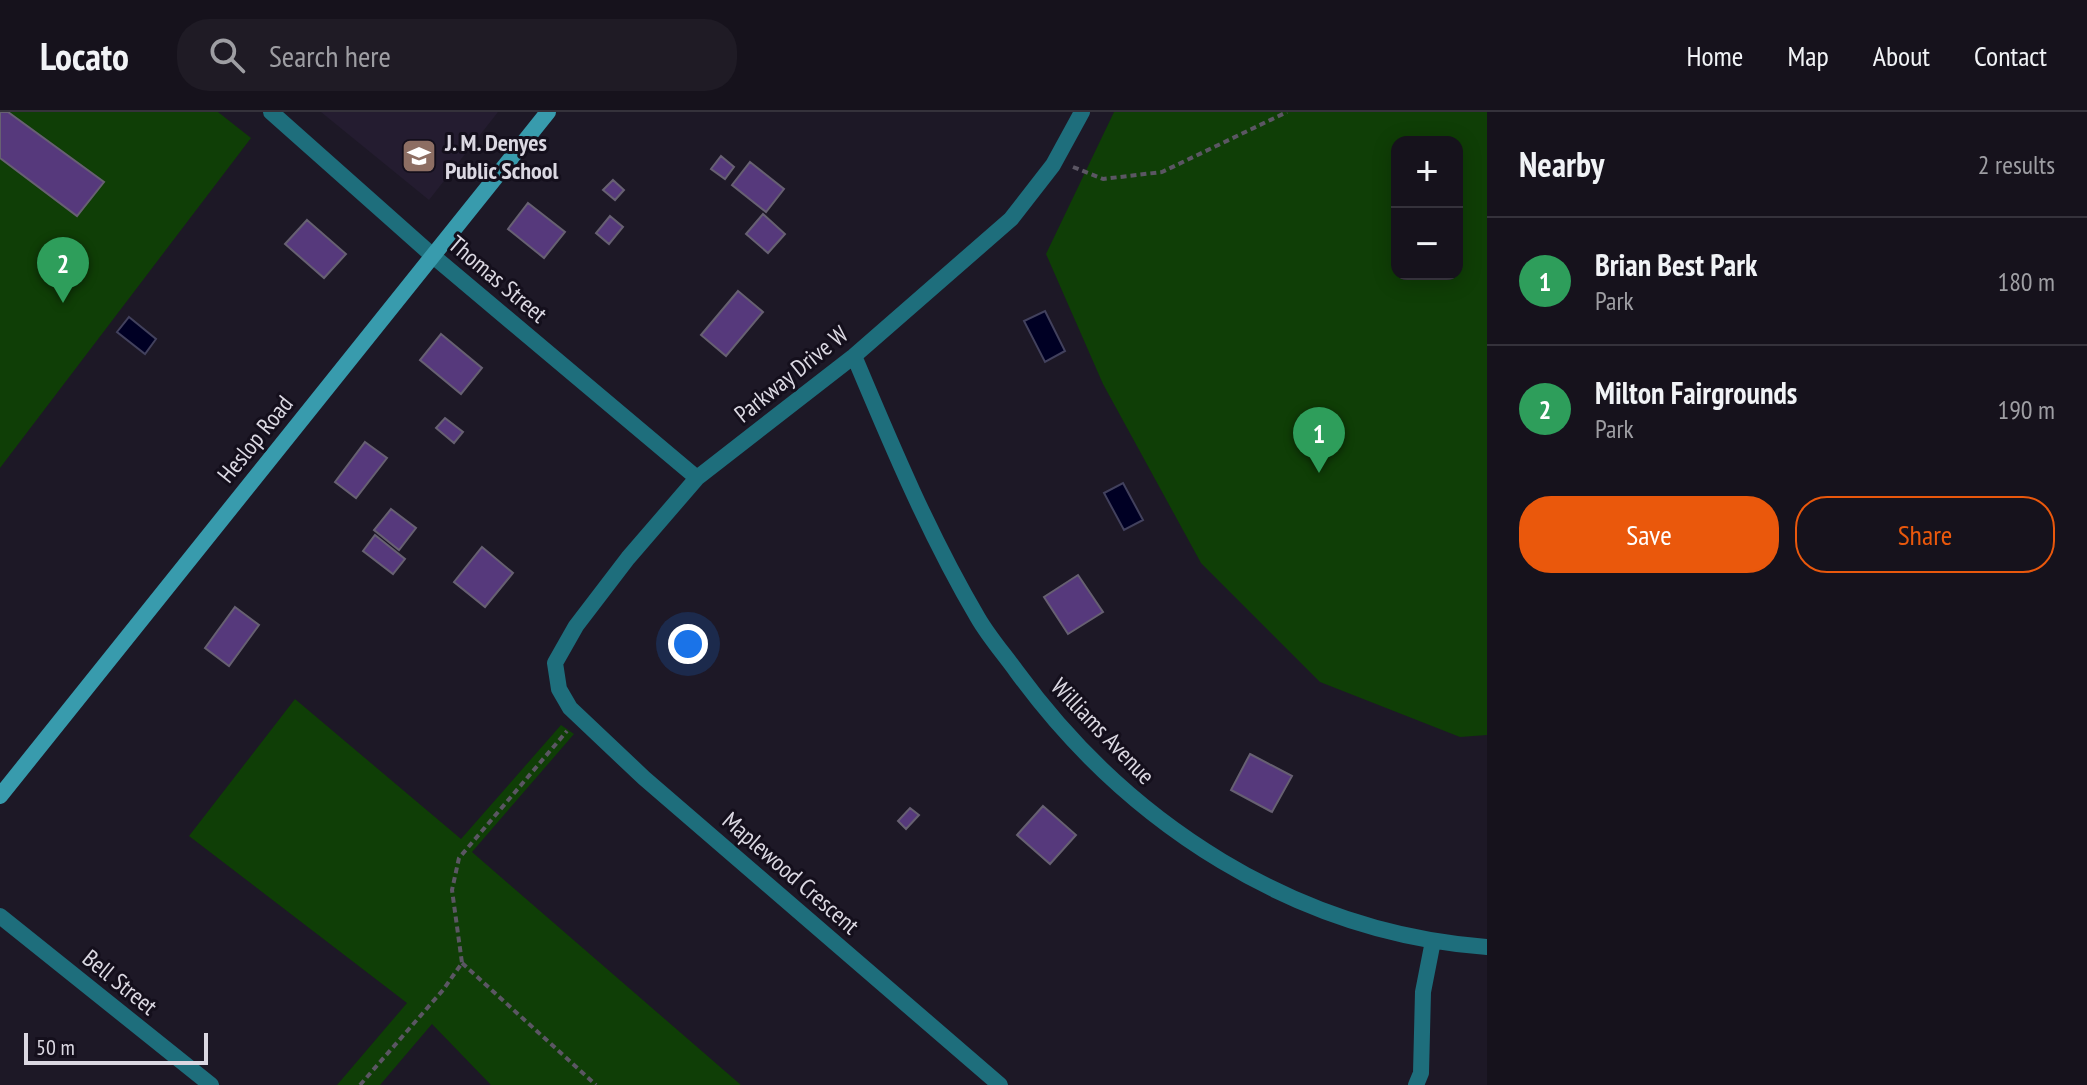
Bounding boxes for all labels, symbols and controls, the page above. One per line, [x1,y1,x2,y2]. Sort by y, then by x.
search box [177,19,737,91]
text: Locato [40,31,129,80]
icon: search [205,33,249,77]
text: Search here [269,36,391,75]
text: Home [1687,37,1743,74]
text: Map [1787,37,1829,74]
text: About [1873,37,1930,74]
text: Contact [1974,37,2047,74]
place label: J. M. Denyes Public School [444,127,558,186]
map controls [1391,136,1463,280]
button: + [1391,136,1463,208]
school or university icon: J. M. Denyes Public School [400,137,438,175]
text: Nearby [1519,142,1604,186]
text: 2 results [1978,148,2055,181]
button: − [1391,208,1463,280]
street label: Thomas Street [442,229,554,330]
pin: 2 [37,237,89,303]
text: Brian Best Park [1595,245,1757,284]
text: 1 [1539,265,1551,298]
text: 180 m [1997,265,2055,298]
text: Park [1595,284,1634,317]
street label: Parkway Drive W [728,319,854,429]
text: Milton Fairgrounds [1595,373,1797,412]
street label: Heslop Road [210,389,300,489]
text: 2 [1539,393,1551,426]
text: 190 m [1997,393,2055,426]
pin: 1 [1293,407,1345,473]
text: Park [1595,412,1634,445]
button: Save [1519,496,1779,573]
button: Share [1795,496,2055,573]
your location [668,624,708,664]
street label: Williams Avenue [1045,671,1161,791]
street label: Maplewood Crescent [716,805,866,941]
street label: Bell Street [76,943,164,1022]
scale bar [24,1029,208,1065]
text: 50 m [36,1033,75,1061]

